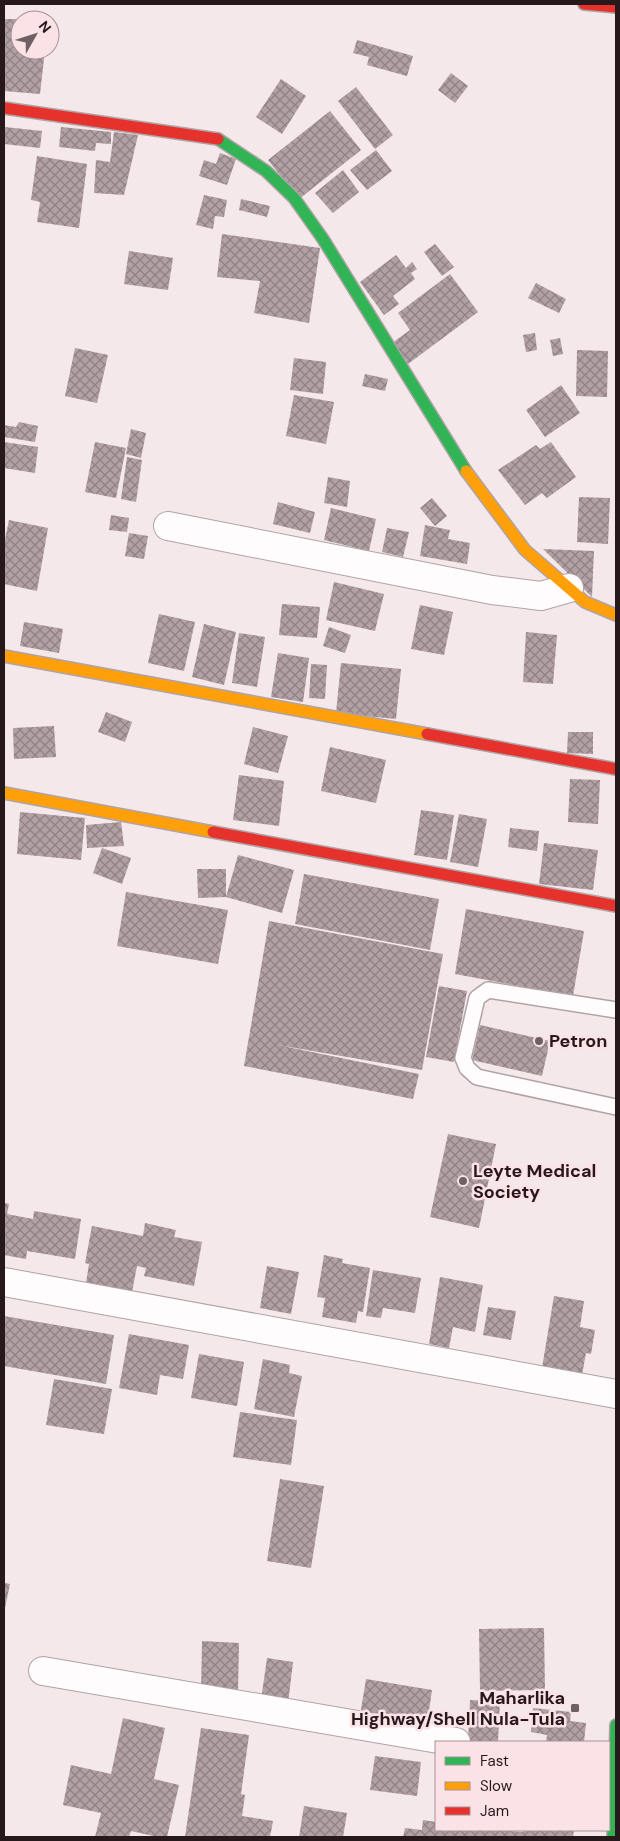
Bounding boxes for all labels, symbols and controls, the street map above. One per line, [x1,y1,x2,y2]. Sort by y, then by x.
north arrow [10,10,60,60]
text: N [35,17,55,36]
place label: Petron [549,1029,607,1053]
marker: Petron [533,1035,545,1047]
place label: Leyte Medical Society [473,1159,596,1204]
marker: Leyte Medical Society [457,1175,469,1187]
place label: Maharlika Highway/Shell Nula-Tula [351,1686,565,1731]
marker: Maharlika Highway/Shell Nula-Tula [569,1702,581,1714]
legend [435,1741,610,1831]
text: Fast [480,1751,509,1771]
text: Slow [480,1776,513,1796]
text: Jam [480,1801,509,1821]

